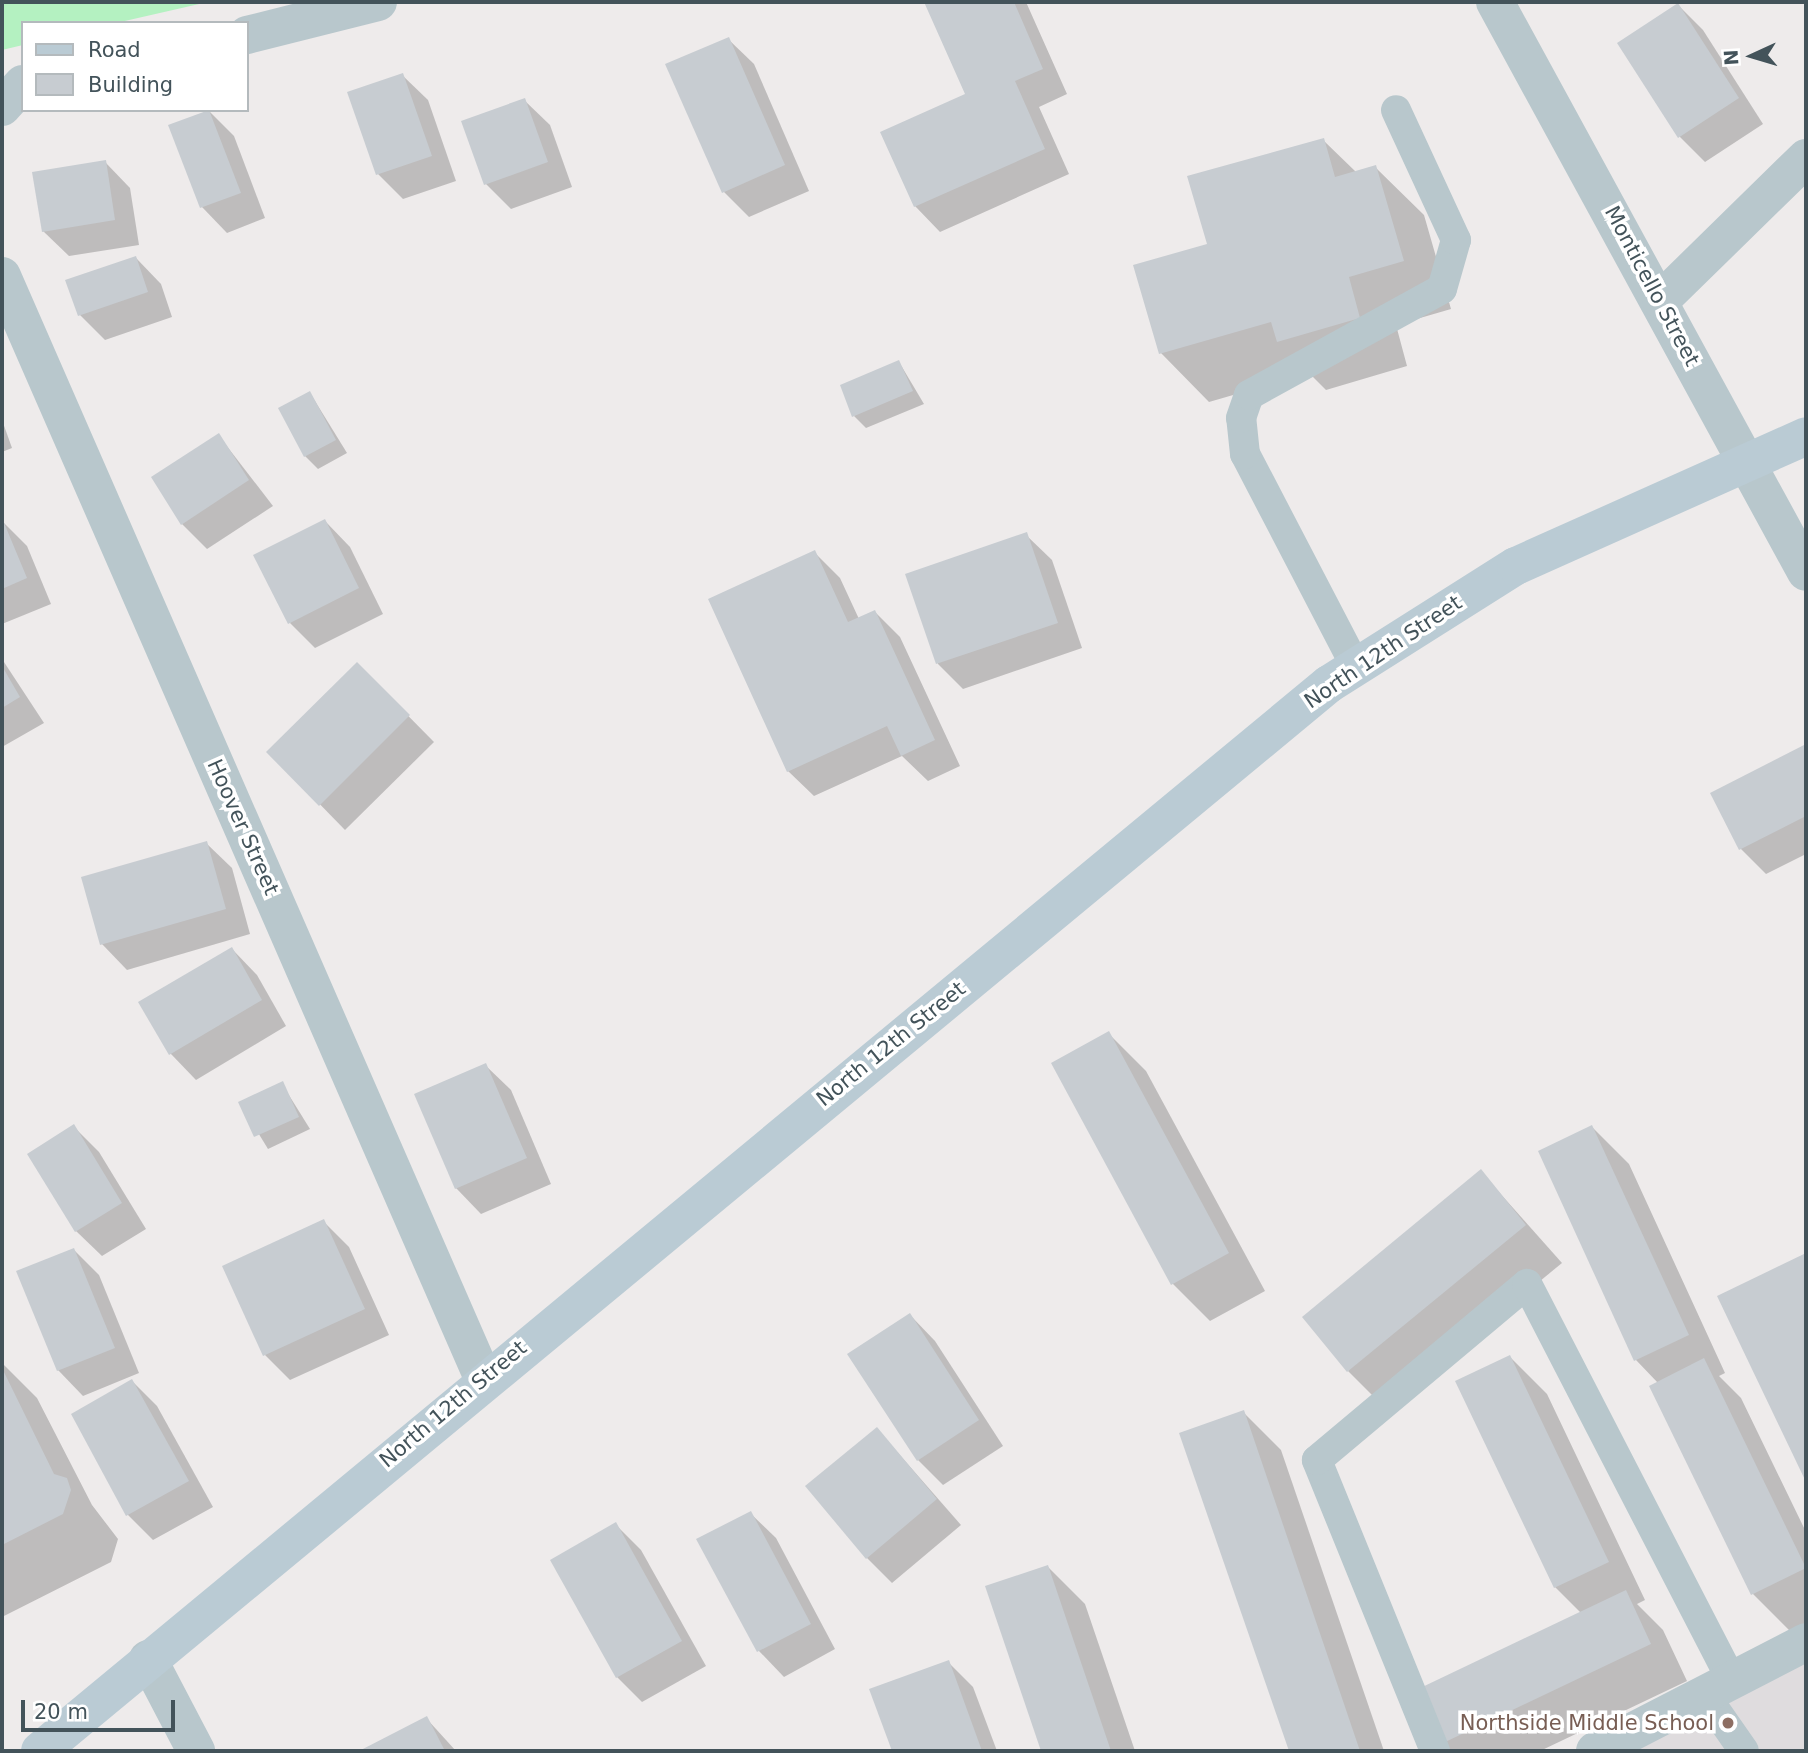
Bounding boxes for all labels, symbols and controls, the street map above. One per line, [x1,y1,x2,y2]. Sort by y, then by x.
legend [21,21,248,112]
north arrow [1717,21,1787,91]
text: Road [88,38,141,62]
text: N [1720,49,1743,66]
text: Building [88,73,173,97]
street label: Monticello Street [1599,202,1705,370]
street label: North 12th Street [1300,590,1466,714]
street label: Hoover Street [202,755,284,899]
street label: North 12th Street [812,976,970,1112]
street label: North 12th Street [374,1335,532,1473]
scale bar [24,1686,178,1730]
text: 20 m [34,1700,88,1724]
place label: Northside Middle School [1460,1710,1714,1736]
marker: Northside Middle School [1720,1715,1736,1731]

